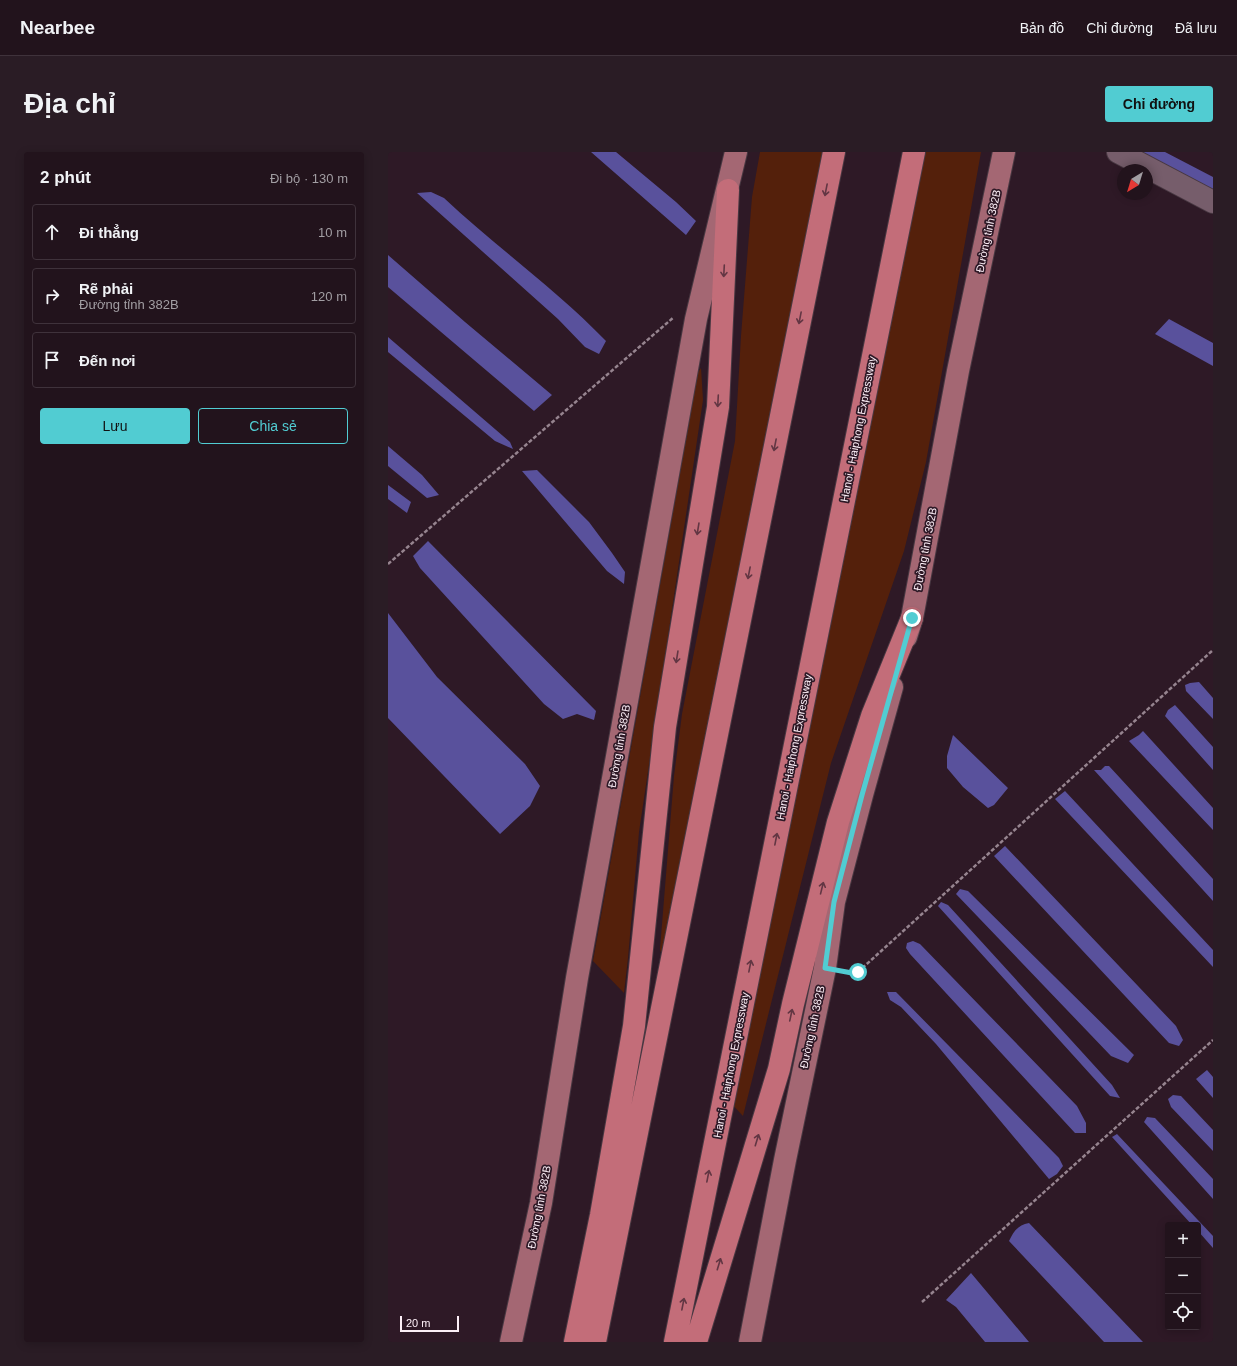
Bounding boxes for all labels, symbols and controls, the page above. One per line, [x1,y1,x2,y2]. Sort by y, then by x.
text: Nearbee [20,17,95,38]
text: Bản đồ [1020,20,1064,36]
text: Chỉ đường [1086,20,1153,36]
text: Đã lưu [1175,20,1217,36]
button: Chỉ đường [1105,86,1213,122]
text: Địa chỉ [24,88,116,119]
north arrow [1117,164,1153,200]
text: 2 phút [40,168,91,187]
text: Đi bộ · 130 m [270,171,348,186]
one-way arrow [821,183,829,196]
street label: Đường tỉnh 382B [973,189,1003,273]
icon: ahead [41,221,63,243]
text: Đi thẳng [79,224,139,241]
text: 10 m [318,225,347,240]
one-way arrow [720,264,728,277]
text: Rẽ phải [79,280,133,297]
icon: right [41,285,63,307]
text: 120 m [311,289,347,304]
text: Đường tỉnh 382B [79,297,179,312]
one-way arrow [796,311,804,324]
icon: arrive [41,349,63,371]
text: Đến nơi [79,352,136,369]
street label: Hanoi - Haiphong Expressway [838,355,878,503]
one-way arrow [715,394,722,407]
button: Lưu [40,408,190,444]
button: Chia sẻ [198,408,348,444]
one-way arrow [770,438,778,451]
street label: Đường tỉnh 382B [911,506,939,592]
one-way arrow [694,522,702,535]
one-way arrow [744,566,752,579]
route end [903,609,921,627]
one-way arrow [673,650,681,663]
street label: Hanoi - Haiphong Expressway [774,673,814,821]
street label: Đường tỉnh 382B [606,703,632,789]
one-way arrow [772,833,780,846]
one-way arrow [818,882,826,895]
one-way arrow [747,960,755,973]
route start [849,963,867,981]
street label: Đường tỉnh 382B [797,985,827,1069]
street label: Hanoi - Haiphong Expressway [711,991,751,1139]
one-way arrow [787,1008,795,1021]
one-way arrow [754,1134,761,1147]
street label: Đường tỉnh 382B [525,1164,553,1250]
one-way arrow [705,1170,713,1183]
map controls [1165,1222,1201,1330]
button: + [1165,1222,1201,1258]
one-way arrow [716,1258,723,1271]
button: − [1165,1258,1201,1294]
button: locate [1165,1294,1201,1330]
one-way arrow [679,1298,687,1311]
scale bar [400,1314,459,1333]
text: 20 m [406,1317,430,1329]

